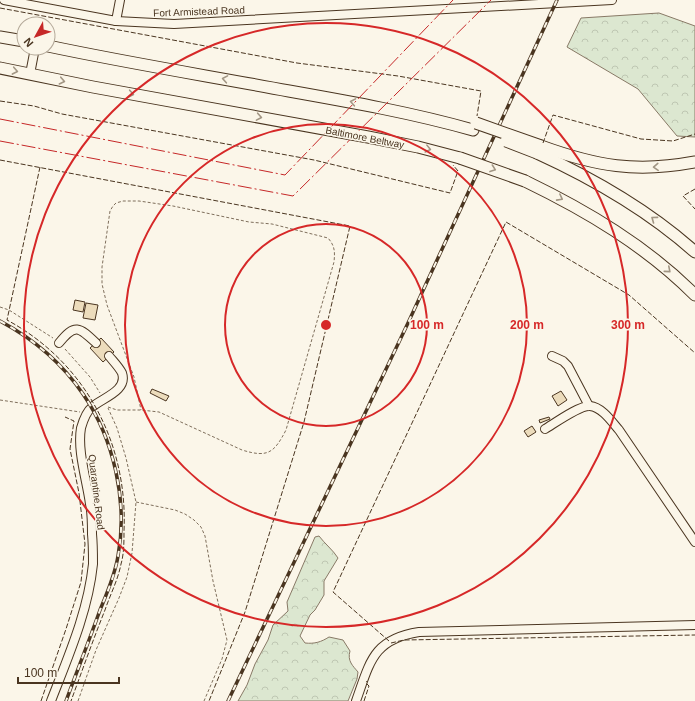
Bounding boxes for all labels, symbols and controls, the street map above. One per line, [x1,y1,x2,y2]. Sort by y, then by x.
street label: Fort Armistead Road [153,4,245,19]
north arrow [16,16,56,56]
text: N [21,35,35,49]
one-way arrow [12,66,18,75]
one-way arrow [58,76,65,84]
one-way arrow [222,76,228,84]
one-way arrow [128,89,134,98]
one-way arrow [350,99,356,107]
one-way arrow [256,112,262,121]
street label: Baltimore Beltway [325,124,405,151]
one-way arrow [425,145,431,153]
one-way arrow [653,163,659,171]
one-way arrow [489,164,496,173]
one-way arrow [556,193,563,201]
one-way arrow [651,217,658,224]
one-way arrow [663,266,670,273]
centre of rings [319,318,333,332]
text: 100 m [410,318,444,332]
text: 200 m [510,318,544,332]
text: 300 m [611,318,645,332]
street label: Quarantine Road [86,454,107,531]
scale bar [18,659,119,685]
text: 100 m [24,666,57,680]

